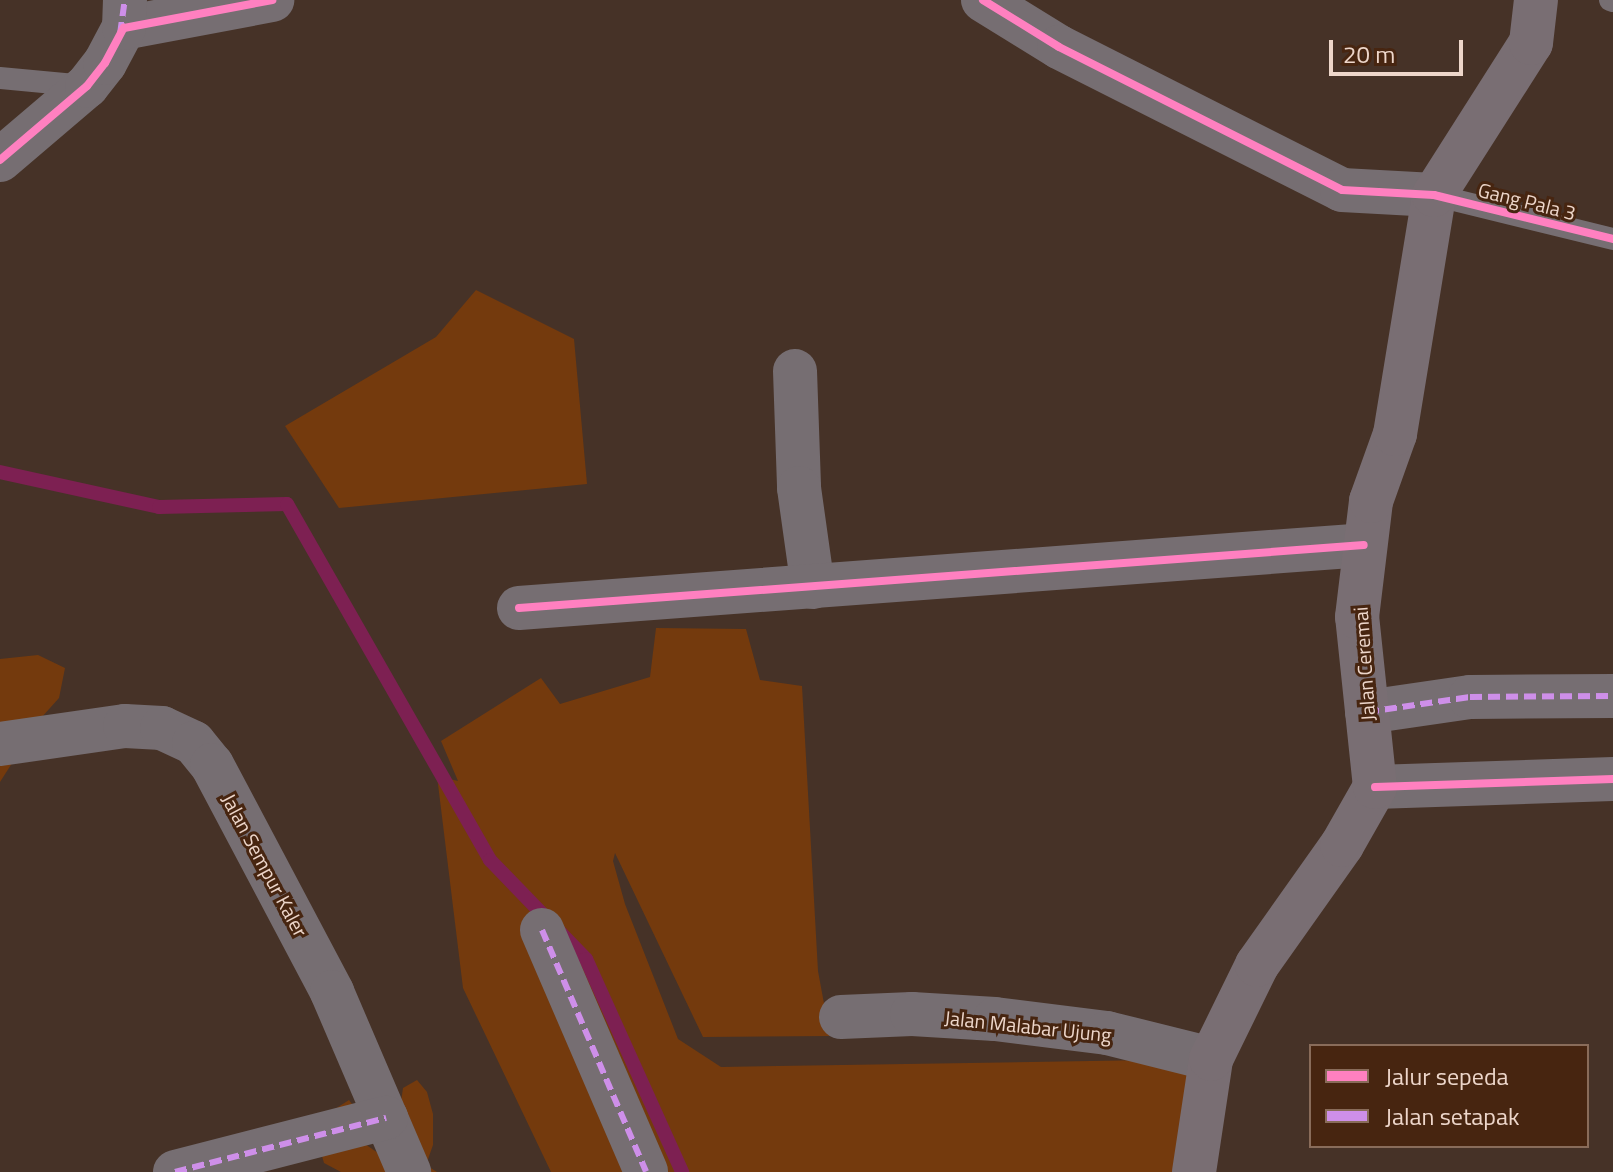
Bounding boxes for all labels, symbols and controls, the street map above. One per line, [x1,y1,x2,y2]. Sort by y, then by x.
scale bar [1333,24,1467,74]
text: 20 m [1343,36,1395,72]
street label: Gang Pala 3 [1476,177,1578,225]
street label: Jalan Ceremai [1348,606,1380,722]
street label: Jalan Sempur Kaler [217,789,313,941]
street label: Jalan Malabar Ujung [943,1005,1113,1047]
legend [1309,1044,1589,1148]
text: Jalur sepeda [1385,1058,1509,1094]
text: Jalan setapak [1385,1098,1520,1134]

